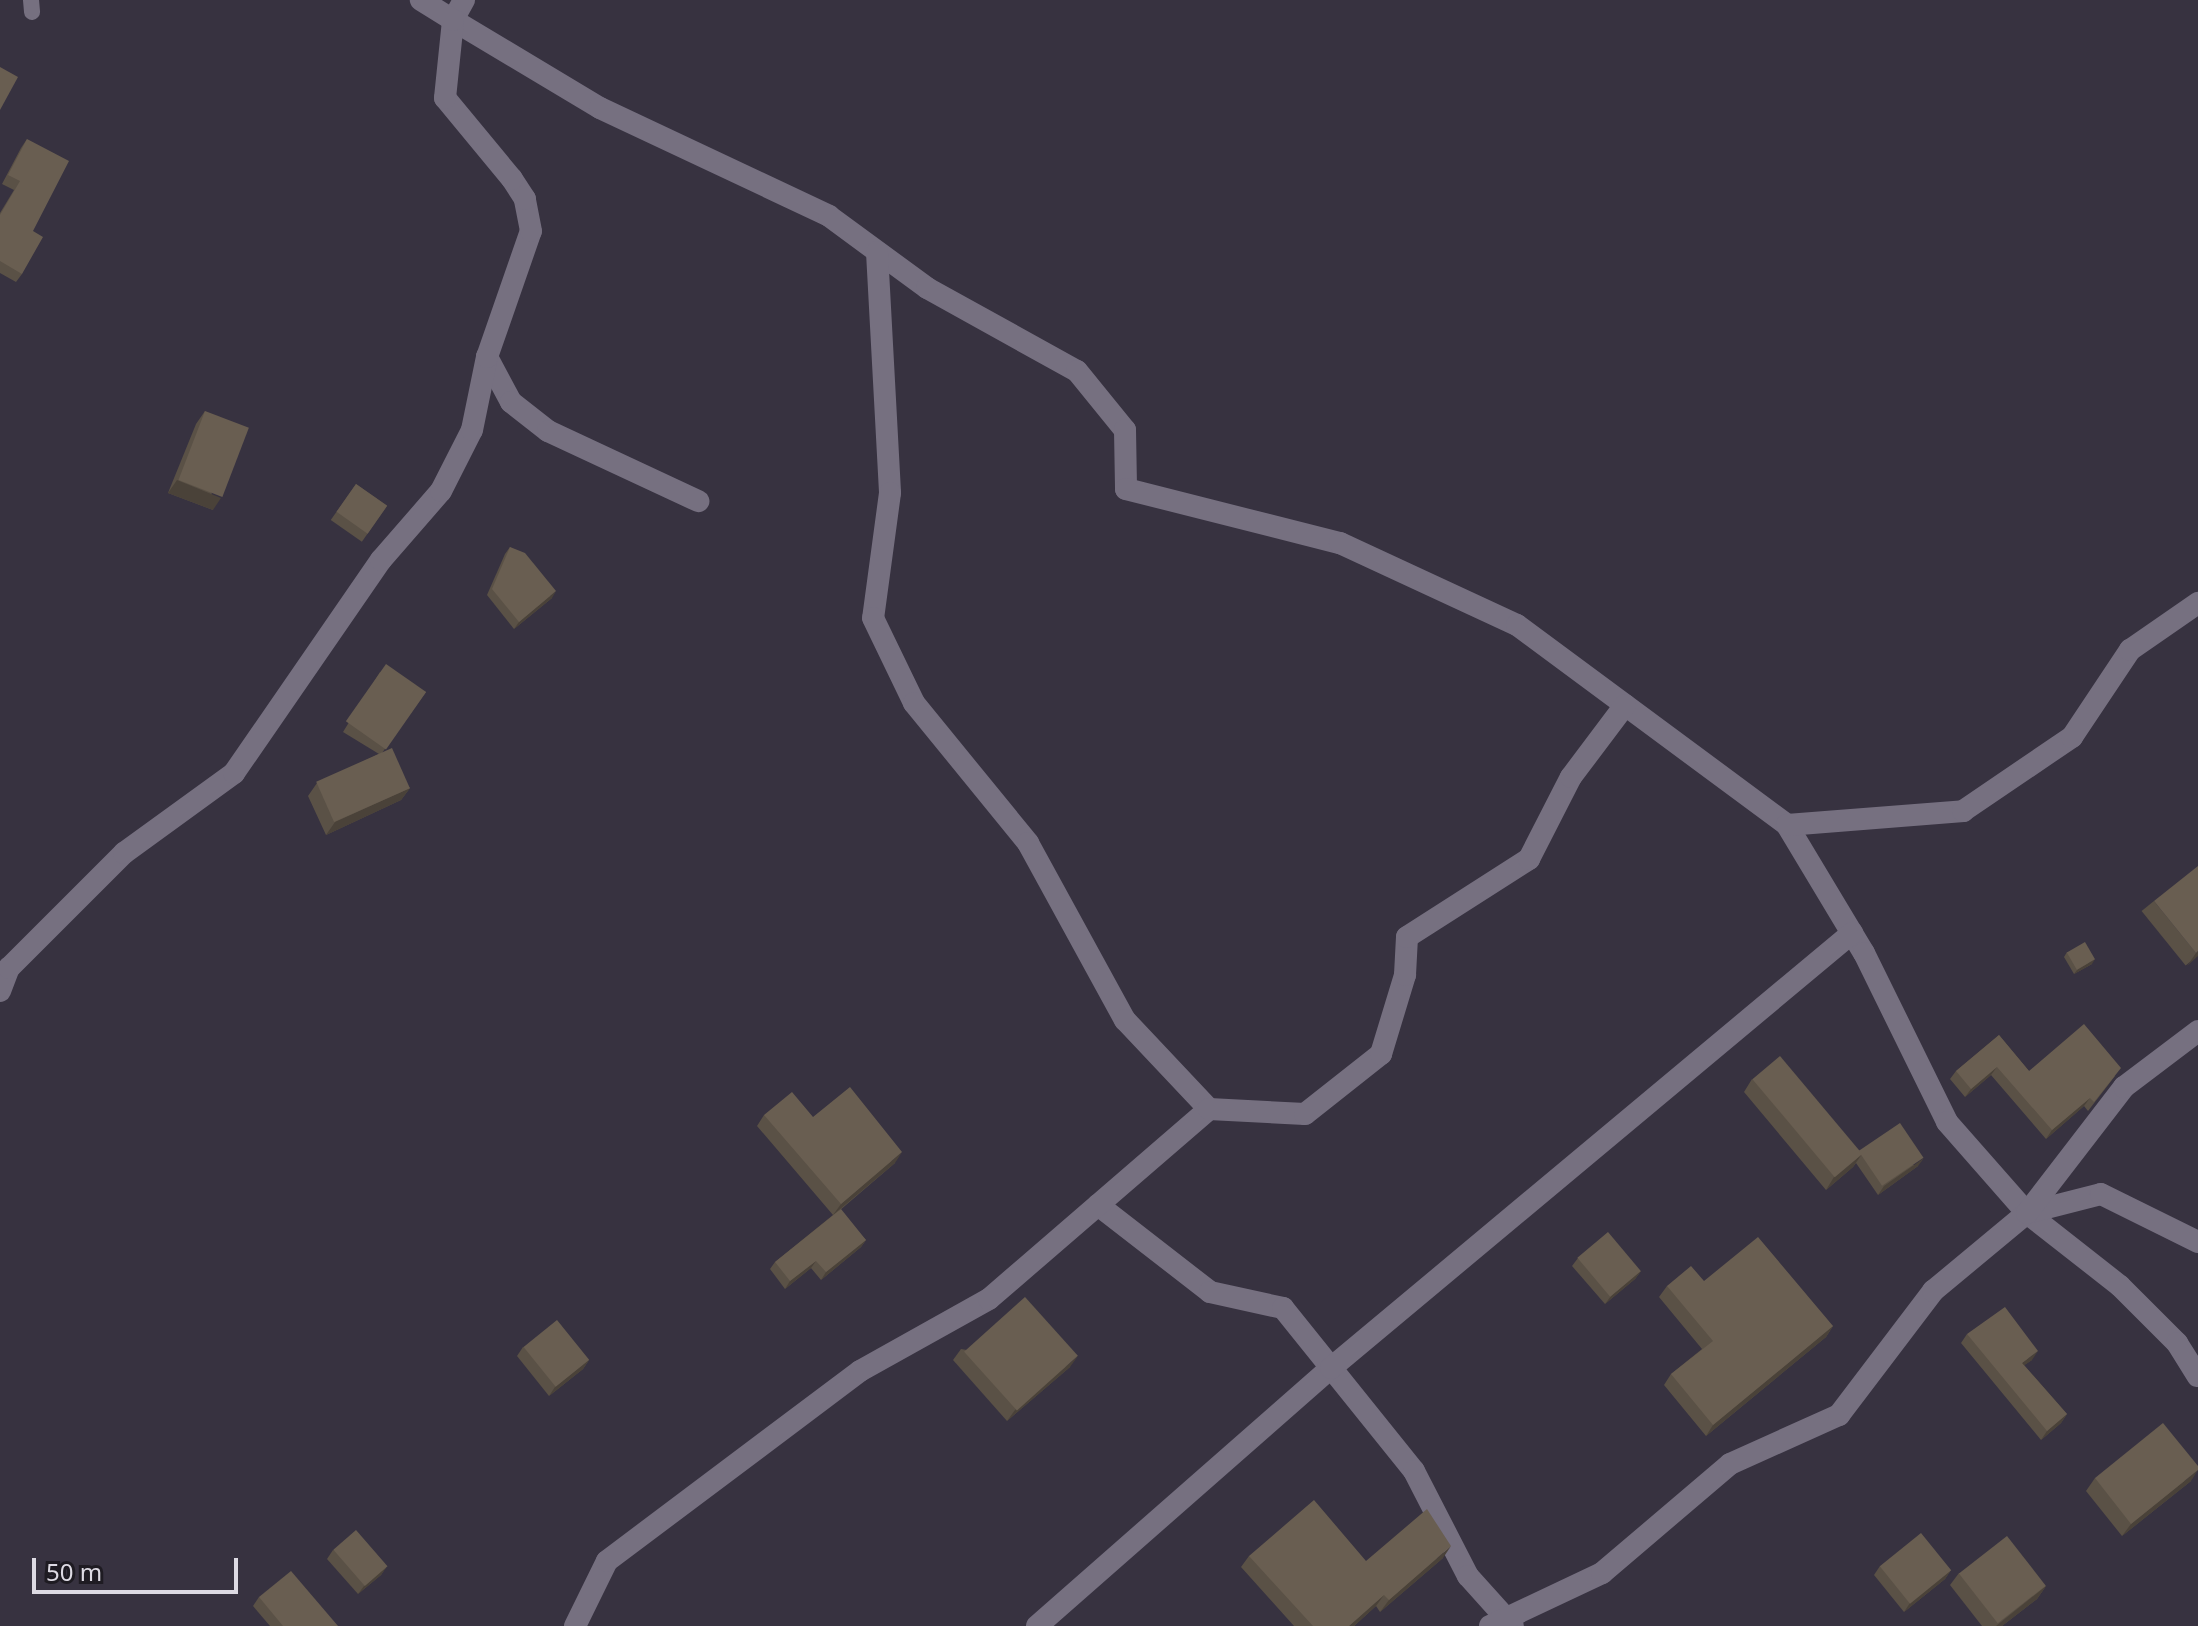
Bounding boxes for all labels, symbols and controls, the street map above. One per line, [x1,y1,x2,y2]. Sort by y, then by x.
scale bar [36,1542,242,1592]
text: 50 m [46,1555,102,1588]

